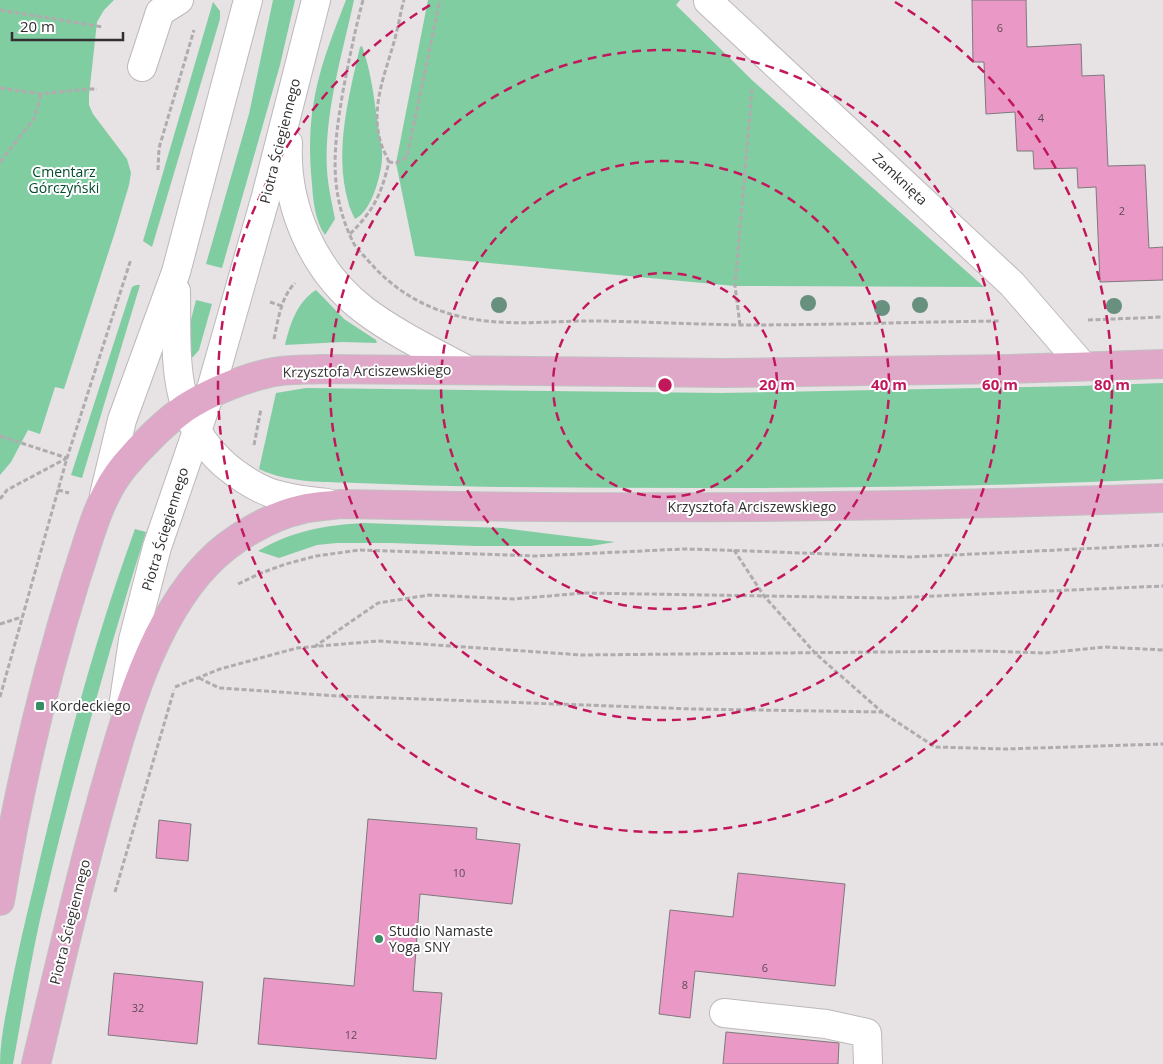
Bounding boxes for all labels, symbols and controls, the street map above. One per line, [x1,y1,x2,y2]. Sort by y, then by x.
scale bar [12,10,124,42]
text: 20 m [20,16,55,36]
house number: 6 [997,20,1003,35]
street label: Piotra Ściegiennego [255,76,304,205]
house number: 4 [1038,110,1045,125]
street label: Zamknięta [869,148,932,209]
park label: Cmentarz Górczyński [29,162,99,197]
house number: 2 [1119,203,1125,218]
street label: Krzysztofa Arciszewskiego [282,360,452,381]
text: 20 m [759,374,795,394]
text: 40 m [871,374,907,394]
text: 60 m [982,374,1018,394]
text: 80 m [1094,374,1130,394]
centre of rings [656,376,674,394]
street label: Piotra Ściegiennego [137,465,192,593]
street label: Krzysztofa Arciszewskiego [668,497,836,516]
place label: Kordeckiego [50,696,131,715]
marker: Kordeckiego [34,700,46,712]
street label: Piotra Ściegiennego [45,857,94,986]
house number: 10 [453,865,465,880]
place label: Studio Namaste Yoga SNY [389,921,493,956]
marker: Studio Namaste Yoga SNY [373,933,385,945]
house number: 6 [762,960,768,975]
house number: 8 [682,977,688,992]
house number: 32 [132,1000,144,1015]
house number: 12 [345,1027,357,1042]

